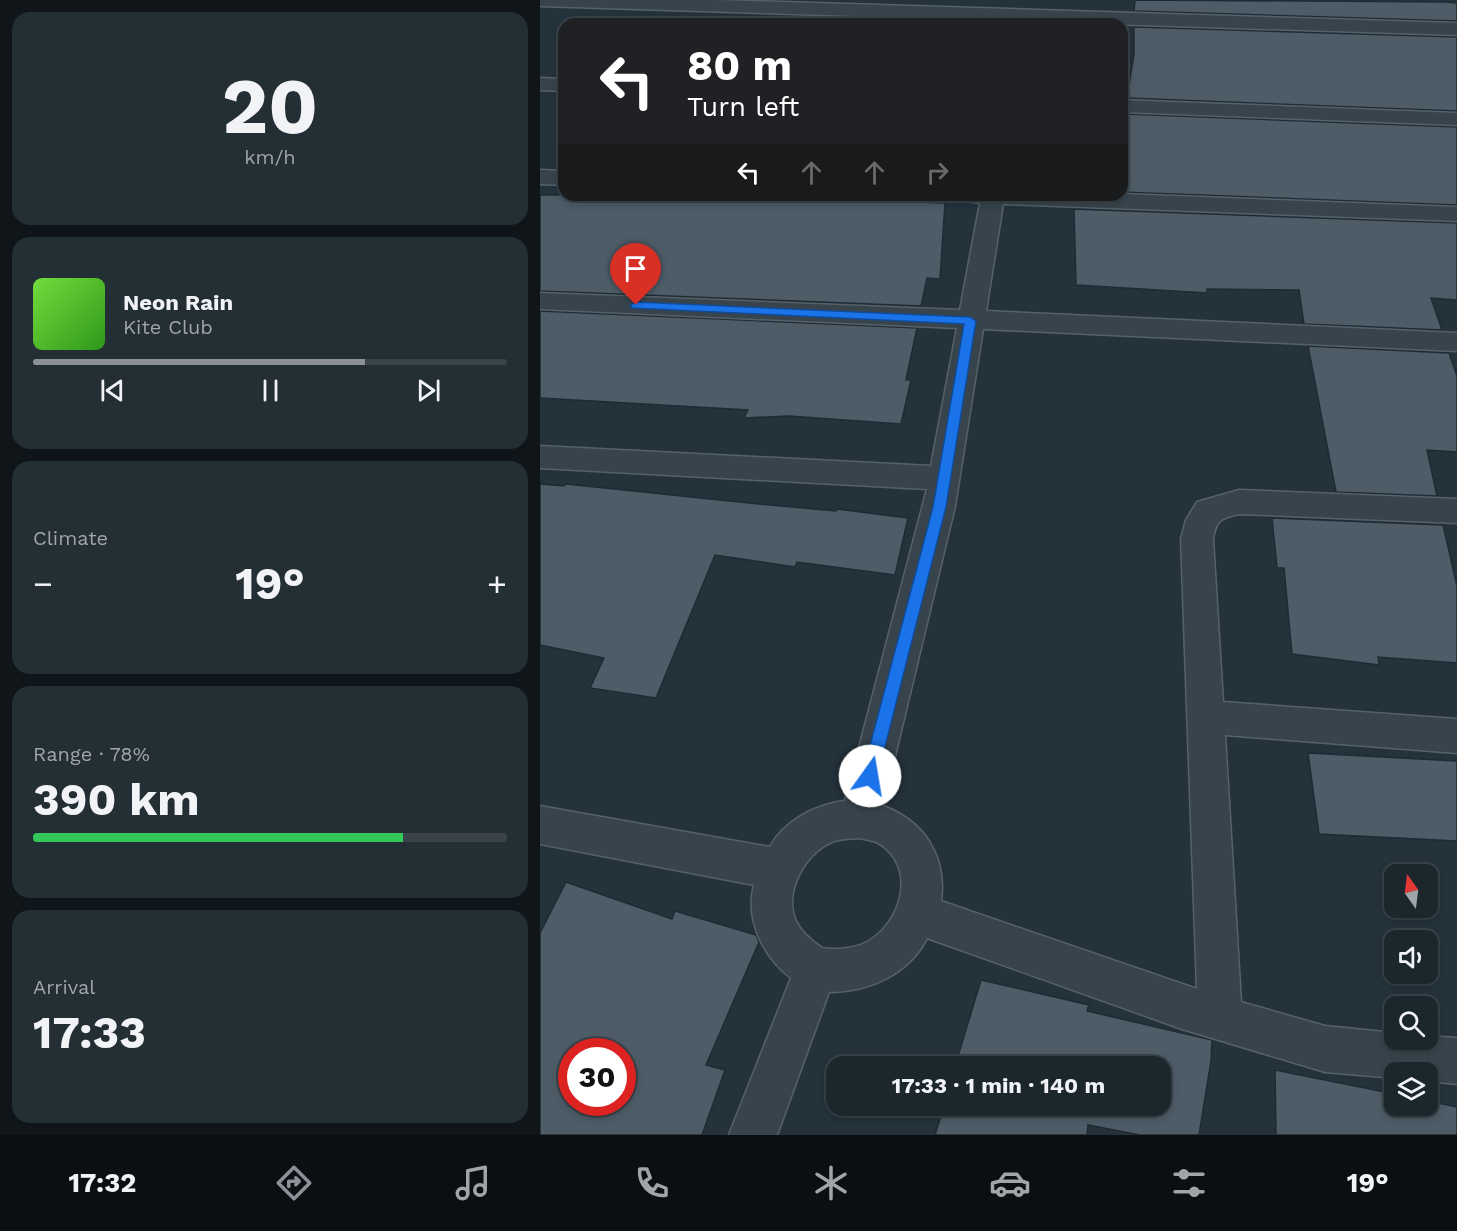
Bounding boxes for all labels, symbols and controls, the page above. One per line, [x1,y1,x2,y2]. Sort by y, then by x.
text: 80 m [687,41,792,90]
icon: left [588,42,666,120]
text: 20 [222,60,318,152]
text: Turn left [687,91,799,123]
text: km/h [244,145,296,169]
icon: left [732,156,765,189]
icon: ahead [795,156,828,189]
icon: ahead [858,156,891,189]
icon: right [921,156,954,189]
pin [610,243,661,305]
icon: arrive [619,252,652,285]
text: Neon Rain [123,290,233,315]
text: Kite Club [123,315,213,339]
icon: previous [96,374,129,407]
icon: pause [254,374,287,407]
icon: next [412,374,445,407]
text: Climate [33,526,108,550]
text: 19° [235,557,305,610]
text: − [33,564,53,603]
text: + [487,564,507,603]
text: Range · 78% [33,742,150,766]
position arrow [838,744,902,808]
text: 390 km [33,773,200,826]
north arrow [1384,864,1438,918]
map controls [1384,864,1438,1116]
button: sound [1384,930,1438,984]
text: Arrival [33,975,95,999]
button: search [1384,996,1438,1050]
text: 17:33 [33,1006,146,1059]
speed limit sign: 30 [558,1038,636,1116]
button: layers [1384,1062,1438,1116]
text: 17:33 · 1 min · 140 m [892,1073,1105,1098]
icon: directions [273,1162,315,1204]
icon: music [452,1162,494,1204]
icon: phone [631,1162,673,1204]
icon: climate [810,1162,852,1204]
icon: car [989,1162,1031,1204]
icon: filters [1168,1162,1210,1204]
text: 17:32 [68,1167,136,1199]
text: 19° [1347,1167,1389,1199]

